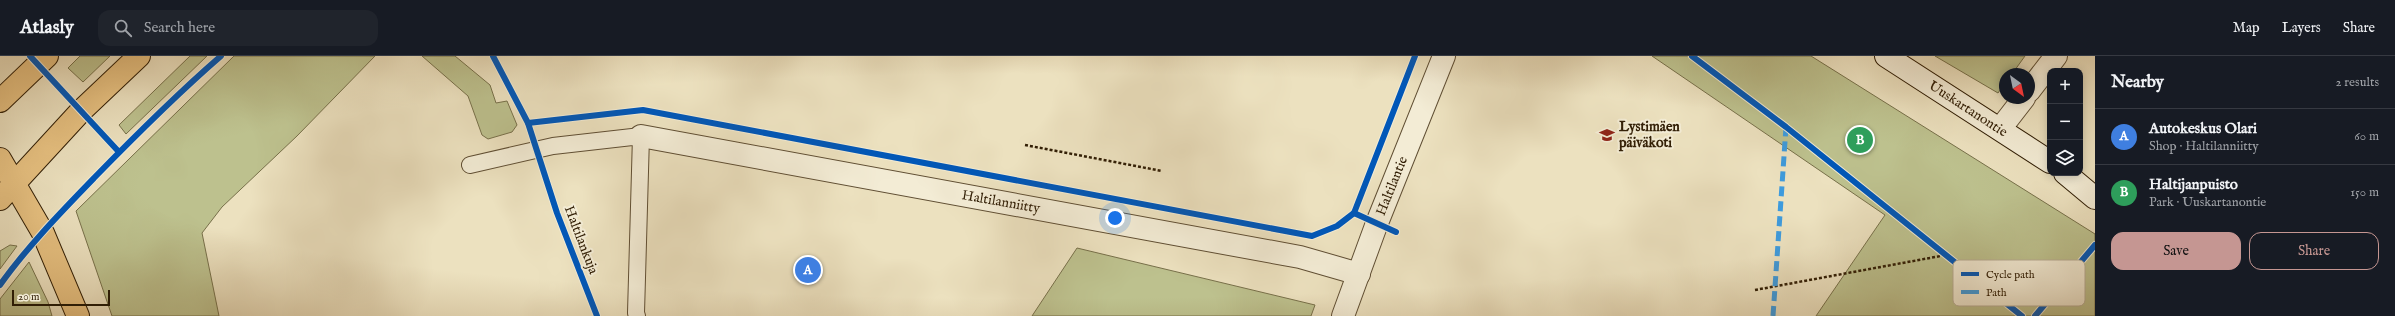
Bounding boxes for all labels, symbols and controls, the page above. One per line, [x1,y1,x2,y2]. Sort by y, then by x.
search box [98,10,378,46]
text: Atlasly [20,16,74,40]
icon: search [112,17,134,39]
text: Search here [144,18,215,37]
text: Map [2233,19,2260,37]
text: Layers [2282,19,2321,37]
text: Share [2343,19,2375,37]
north arrow [1999,68,2035,104]
map controls [2047,68,2083,176]
button: + [2047,68,2083,104]
text: Nearby [2111,72,2164,93]
text: 2 results [2335,74,2379,91]
street label: Uuskartanontie [1925,77,2011,142]
button: − [2047,104,2083,140]
place label: Lystimäen päiväkoti [1618,118,1680,152]
text: Autokeskus Olari [2149,119,2257,138]
pin: B [1847,125,1873,155]
school or university icon: Lystimäen päiväkoti [1598,126,1616,144]
text: A [2120,128,2128,145]
text: 60 m [2354,128,2379,145]
text: Shop · Haltilanniitty [2149,138,2259,155]
button: layers [2047,140,2083,176]
street label: Haltilantie [1372,153,1412,218]
text: Haltijanpuisto [2149,175,2238,194]
text: B [2120,184,2128,201]
text: 150 m [2350,184,2379,201]
street label: Haltilanniitty [960,186,1042,218]
text: Park · Uuskartanontie [2149,194,2266,211]
street label: Haltilankuja [560,203,603,278]
your location [1105,208,1125,228]
button: Save [2111,232,2241,270]
button: Share [2249,232,2379,270]
pin: A [795,255,821,285]
legend [1953,260,2085,306]
text: Cycle path [1986,268,2035,282]
text: Path [1986,286,2007,300]
scale bar [12,288,110,307]
text: 20 m [18,290,39,304]

